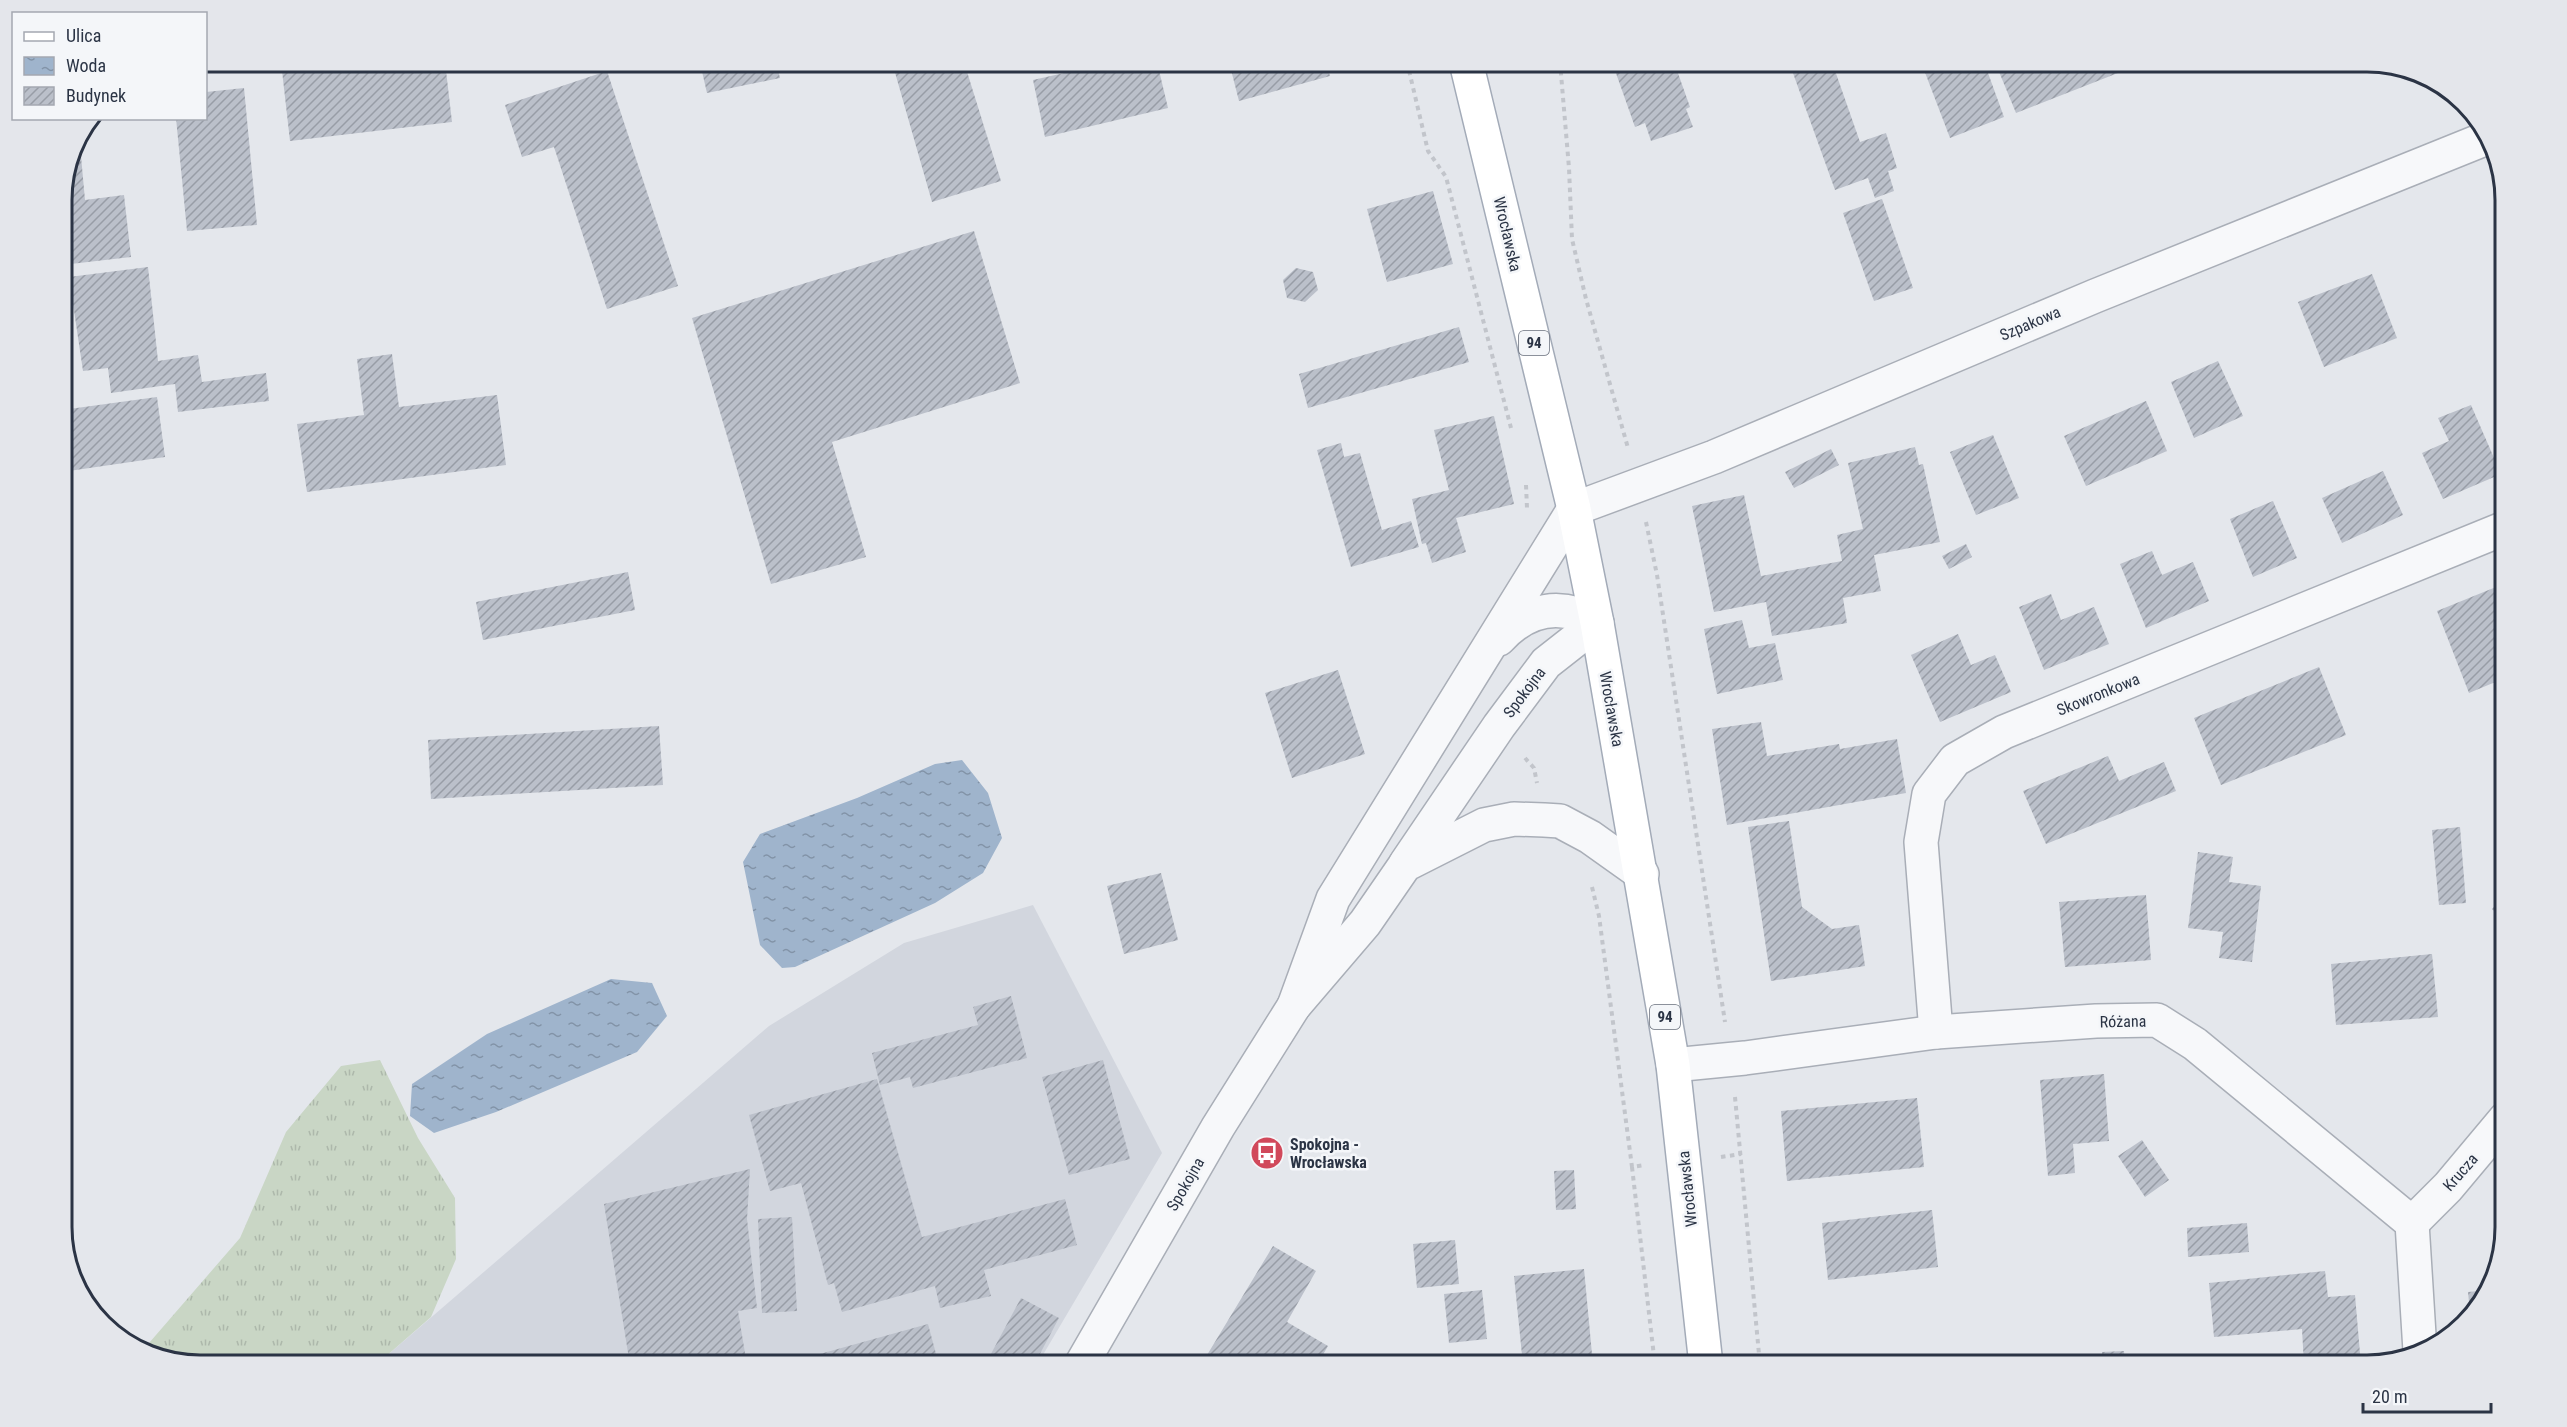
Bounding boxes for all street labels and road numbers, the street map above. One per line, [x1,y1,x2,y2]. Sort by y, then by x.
street label: Wrocławska [1490,195,1525,273]
street label: Szpakowa [1997,302,2063,345]
road number: 94 [1519,331,1549,355]
street label: Spokojna [1499,663,1550,721]
street label: Skowronkowa [2054,669,2142,720]
street label: Wrocławska [1596,670,1627,748]
road number: 94 [1650,1005,1680,1029]
street label: Różana [2100,1012,2146,1031]
street label: Wrocławska [1674,1150,1701,1228]
street label: Krucza [2439,1150,2482,1195]
street label: Spokojna [1163,1154,1208,1214]

